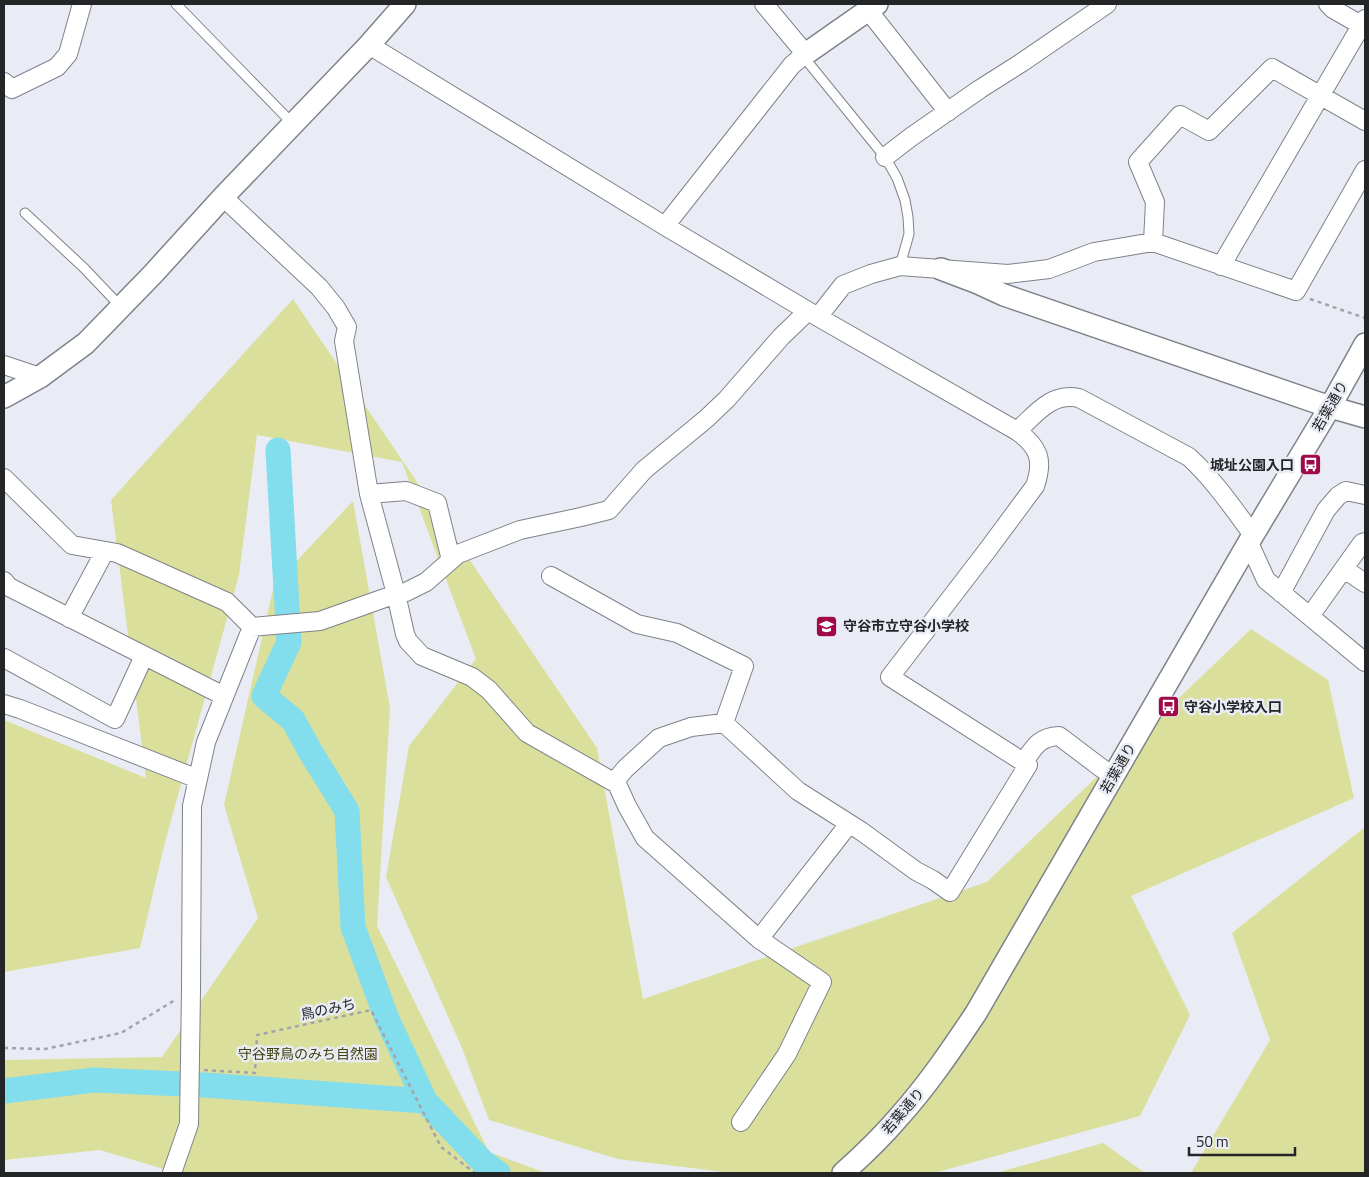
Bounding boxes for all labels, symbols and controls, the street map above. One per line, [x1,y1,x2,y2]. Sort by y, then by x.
street label: 若葉通り [1306,376,1353,435]
bus stop icon: 城址公園入口 [1298,453,1322,477]
place label: 城址公園入口 [1210,454,1294,475]
school or university icon: 守谷市立守谷小学校 [815,614,839,638]
place label: 守谷市立守谷小学校 [843,615,969,636]
bus stop icon: 守谷小学校入口 [1156,695,1180,719]
place label: 守谷小学校入口 [1184,696,1282,717]
street label: 若葉通り [1094,738,1141,797]
street label: 鳥のみち [298,992,357,1025]
park label: 守谷野鳥のみち自然園 [238,1043,378,1064]
street label: 若葉通り [876,1083,929,1139]
scale bar [1189,1124,1295,1156]
text: 50 m [1196,1130,1229,1153]

